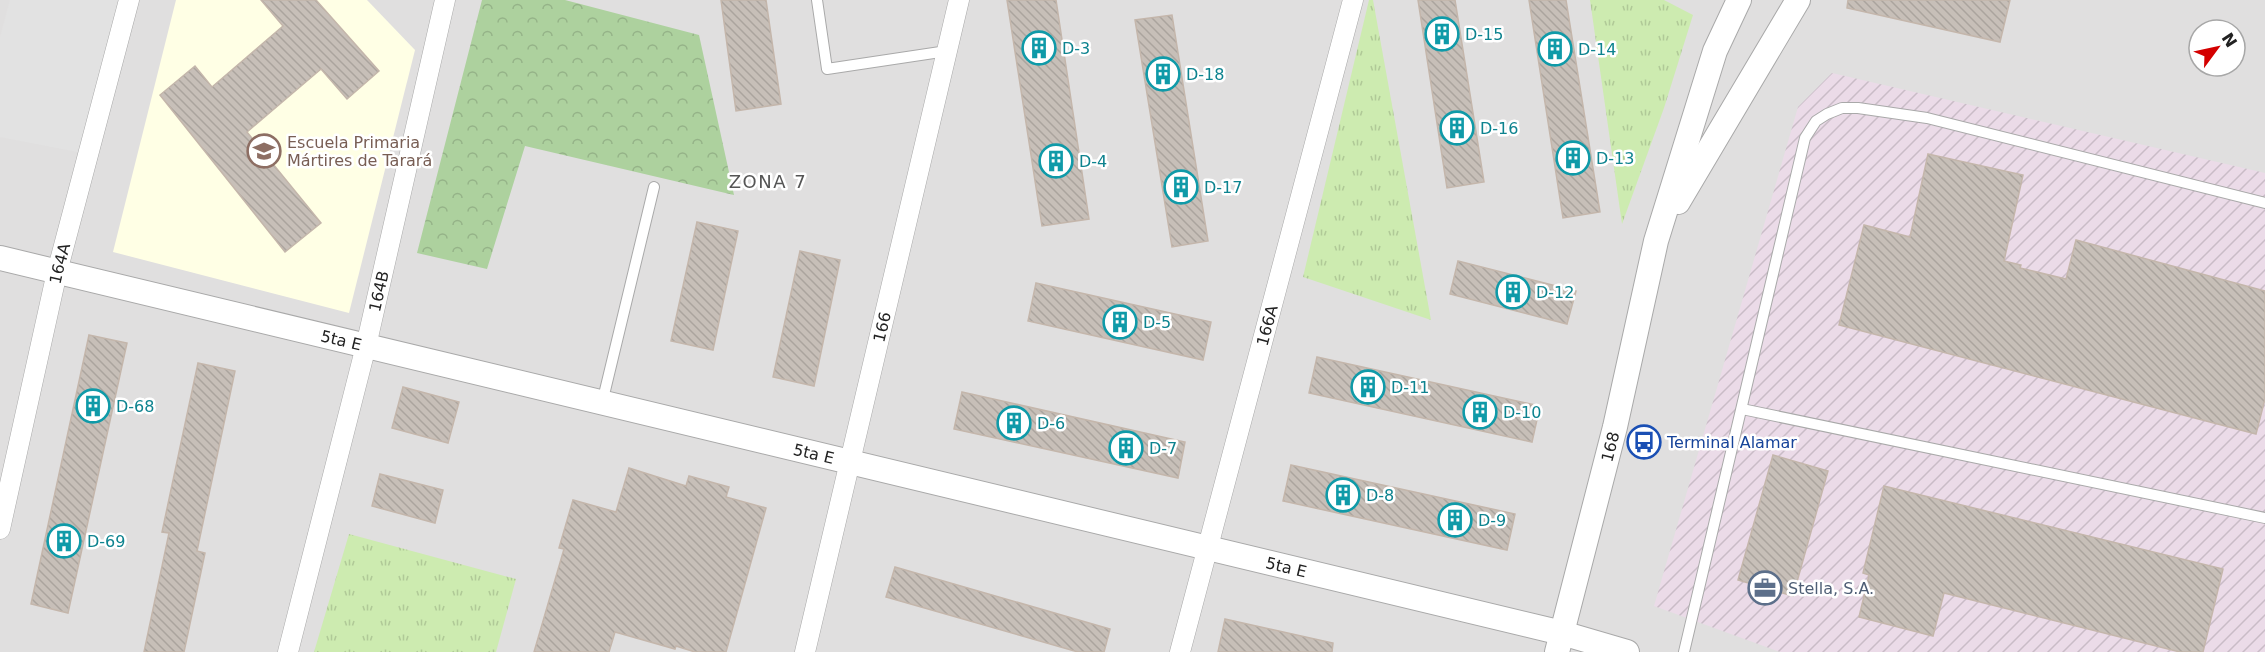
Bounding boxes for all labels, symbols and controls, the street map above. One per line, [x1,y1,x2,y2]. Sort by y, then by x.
building icon: D-15 [1424,16,1460,52]
north arrow [2187,18,2247,78]
place label: D-15 [1465,25,1503,44]
text: N [2218,29,2241,51]
building icon: D-3 [1021,30,1057,66]
building icon: D-14 [1537,31,1573,67]
place label: D-3 [1062,39,1090,58]
place label: D-14 [1578,40,1616,59]
building icon: D-18 [1145,56,1181,92]
place label: D-18 [1186,65,1224,84]
building icon: D-16 [1439,110,1475,146]
place label: D-16 [1480,119,1518,138]
school or university icon: Escuela Primaria Mártires de Tarará [246,133,282,169]
place label: Escuela Primaria Mártires de Tarará [287,133,432,170]
building icon: D-13 [1555,140,1591,176]
building icon: D-4 [1038,143,1074,179]
place label: D-13 [1596,149,1634,168]
place label: D-4 [1079,152,1107,171]
building icon: D-17 [1163,169,1199,205]
district label: ZONA 7 [729,171,807,192]
place label: D-17 [1204,178,1242,197]
street label: 164A [46,241,74,286]
street label: 164B [365,269,393,314]
building icon: D-12 [1495,274,1531,310]
place label: D-12 [1536,283,1574,302]
street label: 166A [1253,303,1282,348]
building icon: D-5 [1102,304,1138,340]
street label: 166 [870,310,895,344]
place label: D-5 [1143,313,1171,332]
street label: 5ta E [319,326,364,355]
building icon: D-11 [1350,369,1386,405]
place label: D-11 [1391,378,1429,397]
building icon: D-68 [75,388,111,424]
building icon: D-10 [1462,394,1498,430]
place label: D-68 [116,397,154,416]
place label: D-10 [1503,403,1541,422]
building icon: D-6 [996,405,1032,441]
place label: D-6 [1037,414,1065,433]
bus stop icon: Terminal Alamar [1626,424,1662,460]
building icon: D-7 [1108,430,1144,466]
street label: 168 [1597,430,1623,464]
place label: Terminal Alamar [1666,433,1797,452]
place label: D-7 [1149,439,1177,458]
street label: 5ta E [791,440,836,468]
building icon: D-8 [1325,477,1361,513]
place label: D-8 [1366,486,1394,505]
building icon: D-9 [1437,502,1473,538]
place label: D-9 [1478,511,1506,530]
building icon: D-69 [46,523,82,559]
place label: D-69 [87,532,125,551]
street label: 5ta E [1264,553,1309,581]
office icon: Stella, S.A. [1747,570,1783,606]
place label: Stella, S.A. [1788,579,1874,598]

